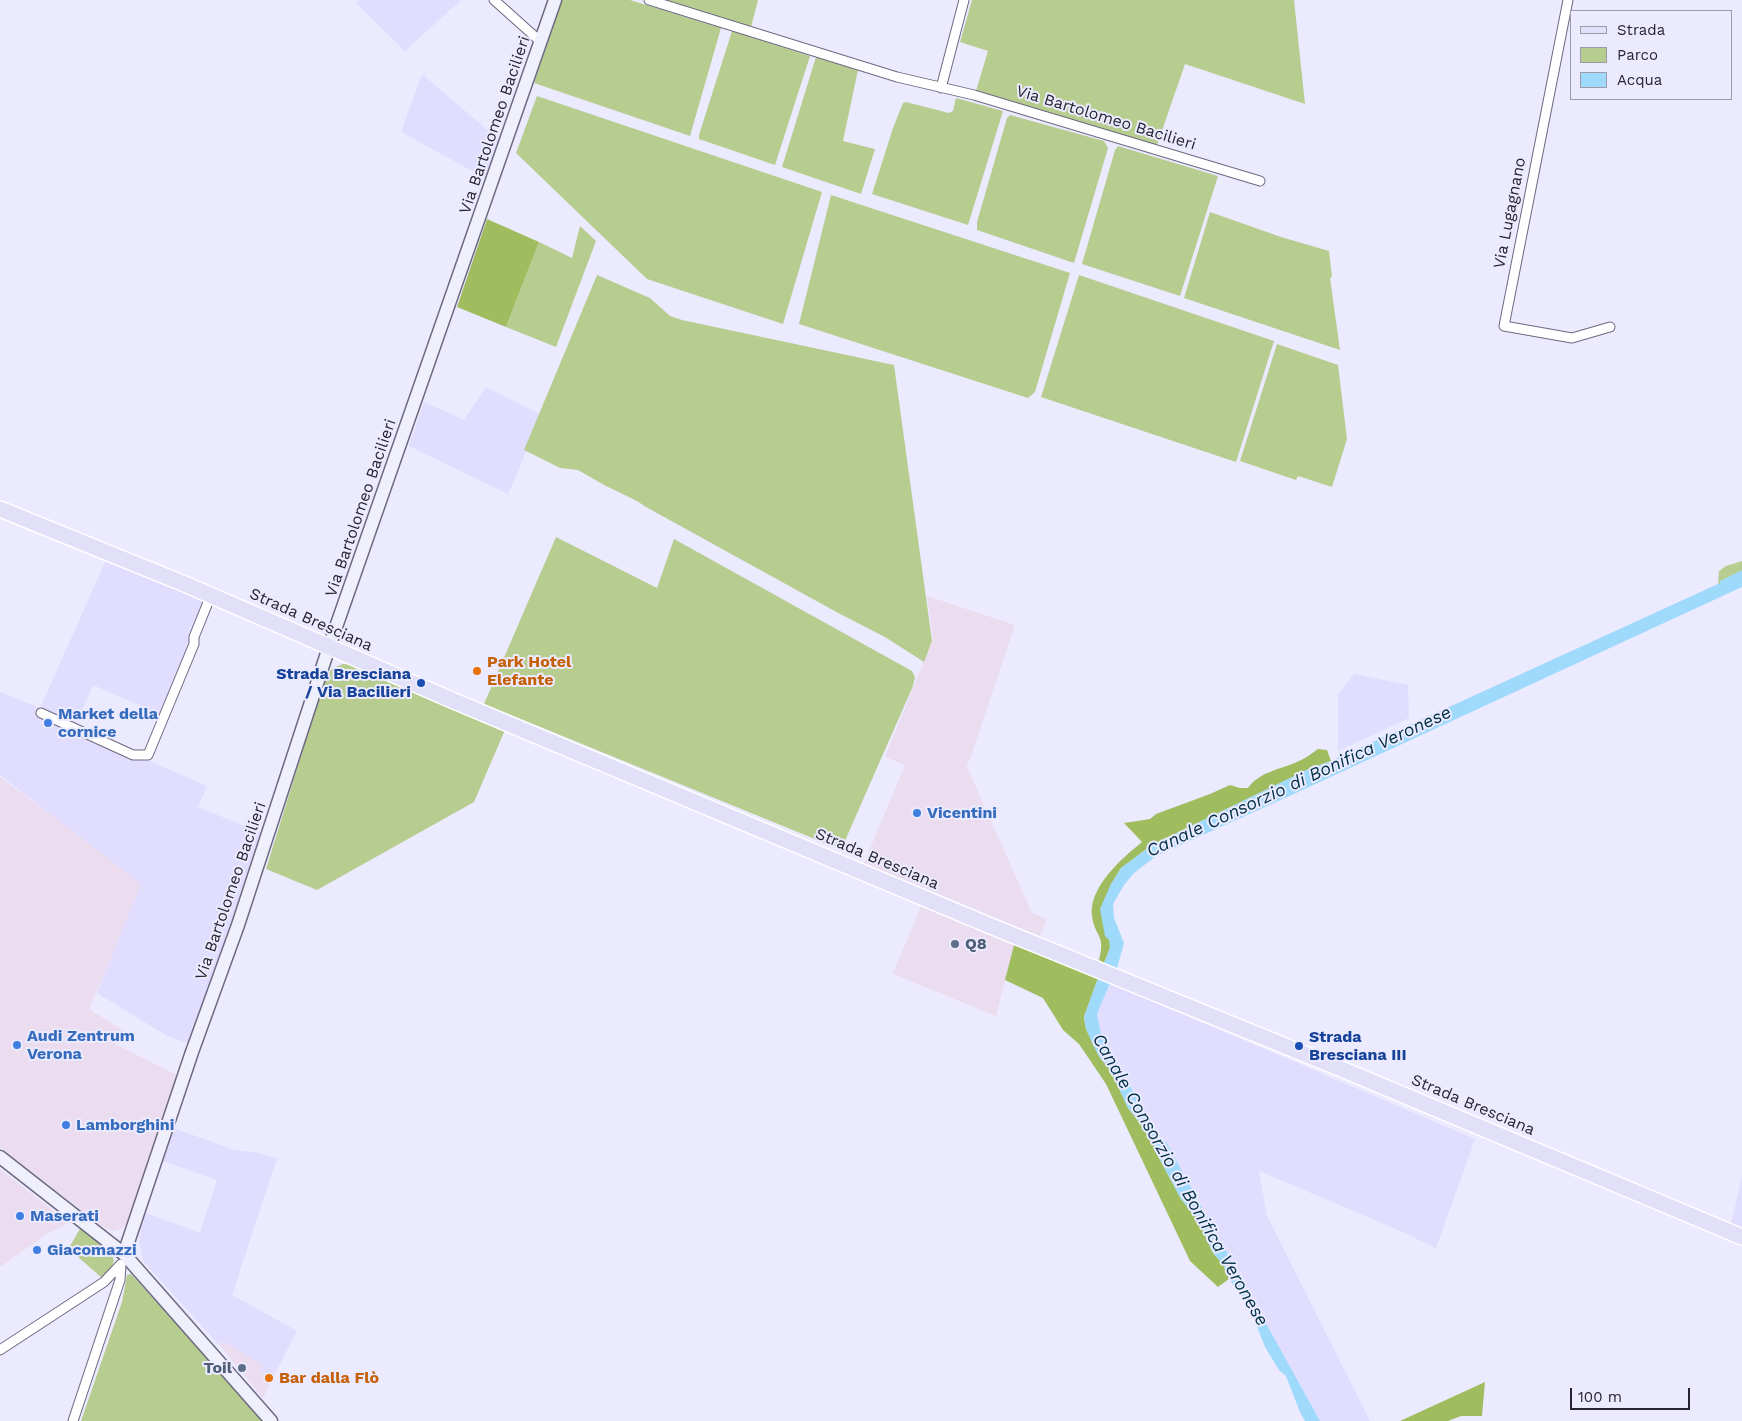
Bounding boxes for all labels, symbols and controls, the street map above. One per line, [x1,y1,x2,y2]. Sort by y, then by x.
legend [1570,10,1732,100]
text: Strada [1617,21,1665,39]
street label: Via Bartolomeo Bacilieri [455,34,535,216]
text: Parco [1617,46,1658,64]
text: Acqua [1617,71,1662,89]
street label: Via Bartolomeo Bacilieri [1014,81,1198,155]
street label: Via Lugagnano [1490,156,1530,270]
street label: Via Bartolomeo Bacilieri [321,417,401,599]
street label: Strada Bresciana [247,584,375,656]
place label: Park Hotel Elefante [487,652,571,690]
place label: Strada Bresciana / Via Bacilieri [276,664,411,702]
marker: Park Hotel Elefante [471,665,483,677]
marker: Strada Bresciana / Via Bacilieri [415,677,427,689]
water label: Canale Consorzio di Bonifica Veronese [1143,702,1455,862]
place label: Market della cornice [58,704,158,742]
marker: Market della cornice [42,717,54,729]
street label: Via Bartolomeo Bacilieri [191,800,271,982]
place label: Vicentini [927,803,997,823]
marker: Vicentini [911,807,923,819]
street label: Strada Bresciana [812,824,942,894]
place label: Q8 [965,934,987,954]
marker: Q8 [949,938,961,950]
place label: Audi Zentrum Verona [27,1026,135,1064]
place label: Strada Bresciana III [1309,1027,1406,1065]
water label: Canale Consorzio di Bonifica Veronese [1087,1030,1273,1330]
marker: Audi Zentrum Verona [11,1039,23,1051]
marker: Strada Bresciana III [1293,1040,1305,1052]
street label: Strada Bresciana [1408,1070,1538,1140]
place label: Lamborghini [76,1115,174,1135]
marker: Lamborghini [60,1119,72,1131]
place label: Maserati [30,1206,99,1226]
marker: Maserati [14,1210,26,1222]
place label: Giacomazzi [47,1240,137,1260]
marker: Giacomazzi [31,1244,43,1256]
place label: Toil [204,1358,232,1378]
marker: Toil [236,1362,248,1374]
place label: Bar dalla Flò [279,1368,379,1388]
marker: Bar dalla Flò [263,1372,275,1384]
scale bar [1572,1378,1692,1410]
text: 100 m [1578,1388,1622,1406]

